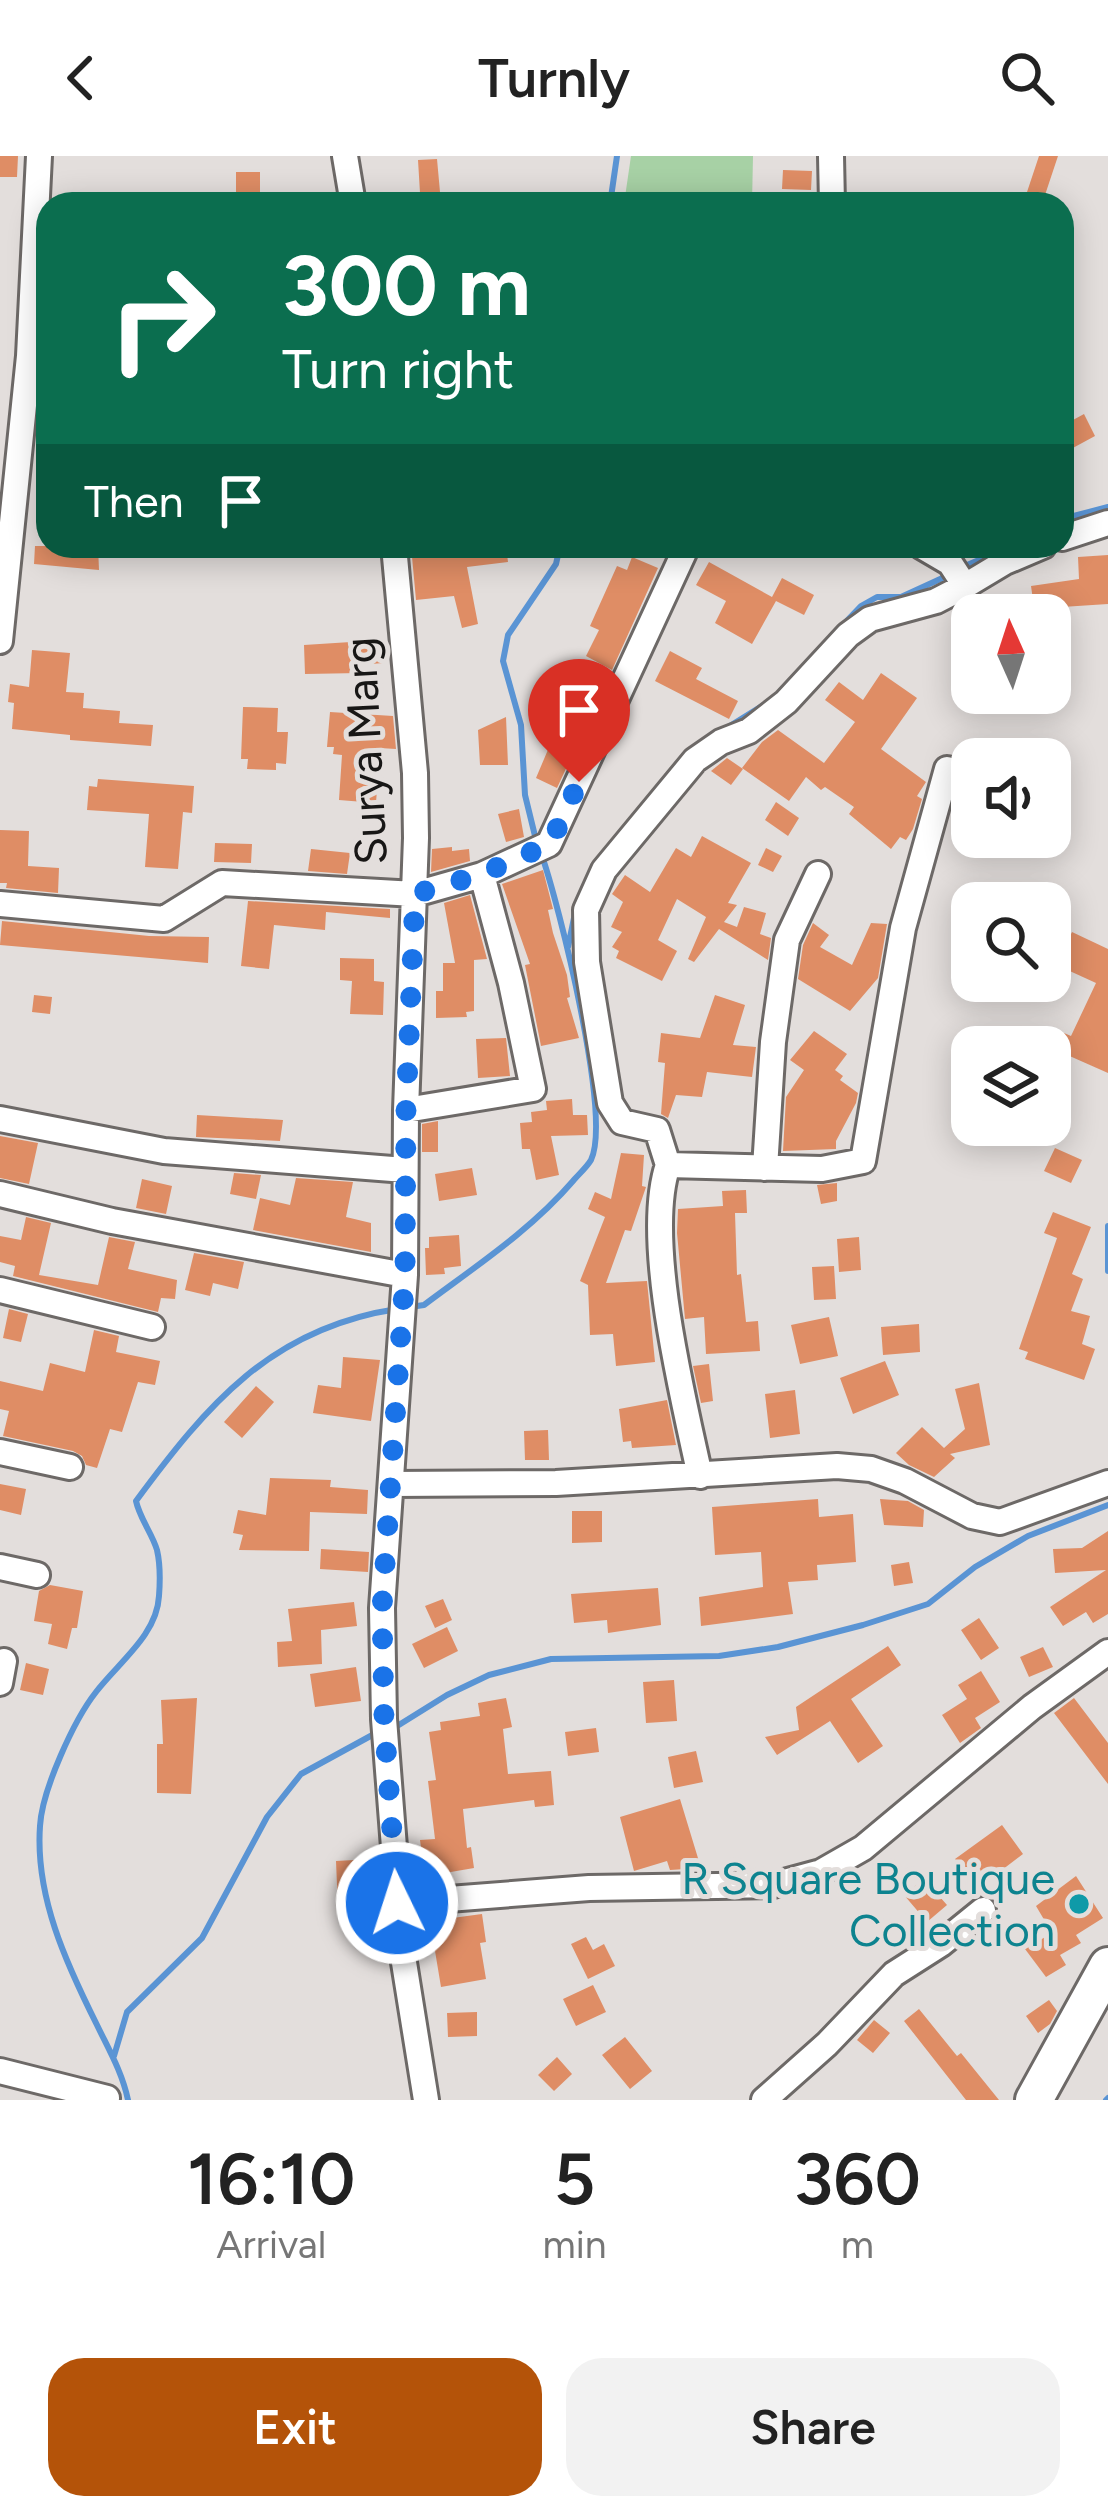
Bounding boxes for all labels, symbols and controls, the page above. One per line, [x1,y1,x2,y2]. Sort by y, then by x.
icon: back [48,45,114,111]
icon: search [994,45,1060,111]
text: Turnly [478,46,630,111]
text: 300 m [282,235,531,336]
icon: right [84,240,240,396]
text: Turn right [282,337,514,402]
icon: arrive [208,468,274,534]
text: Then [84,474,184,528]
north arrow [951,594,1071,714]
map controls [951,594,1071,1146]
street label: Surya Marg [332,636,398,866]
pin [528,659,630,782]
icon: arrive [546,677,612,743]
button: sound [951,738,1071,858]
button: search [951,882,1071,1002]
button: layers [951,1026,1071,1146]
position arrow [334,1840,460,1966]
place label: R Square Boutique Collection [681,1851,1055,1957]
marker: R Square Boutique Collection [1066,1891,1092,1917]
text: 16:10 [187,2136,355,2222]
text: 5 [554,2136,595,2222]
text: 360 [794,2136,921,2222]
text: Arrival [216,2221,326,2268]
text: min [542,2221,606,2268]
text: m [841,2221,874,2268]
button: Exit [48,2358,542,2496]
button: Share [566,2358,1060,2496]

